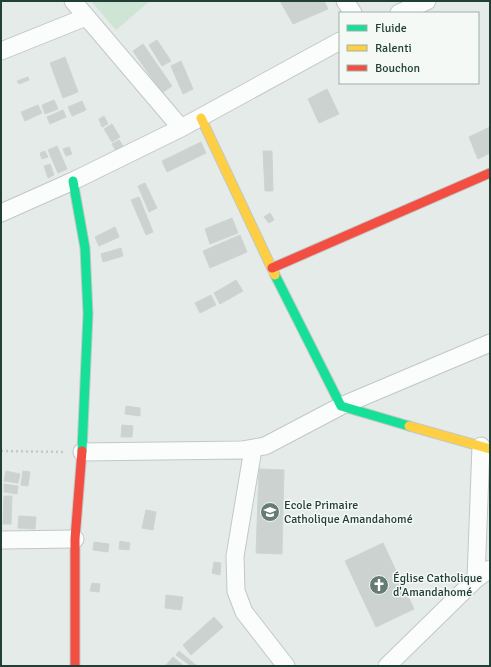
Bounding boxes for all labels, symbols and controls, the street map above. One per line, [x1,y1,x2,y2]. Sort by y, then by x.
legend [339,12,479,84]
text: Fluide [375,21,407,36]
text: Ralenti [375,41,412,56]
text: Bouchon [375,61,420,76]
place label: Ecole Primaire Catholique Amandahomé [284,498,413,527]
school or university icon: Ecole Primaire Catholique Amandahomé [259,501,281,523]
place label: Église Catholique d'Amandahomé [393,571,482,600]
church icon: Église Catholique d'Amandahomé [368,574,390,596]

